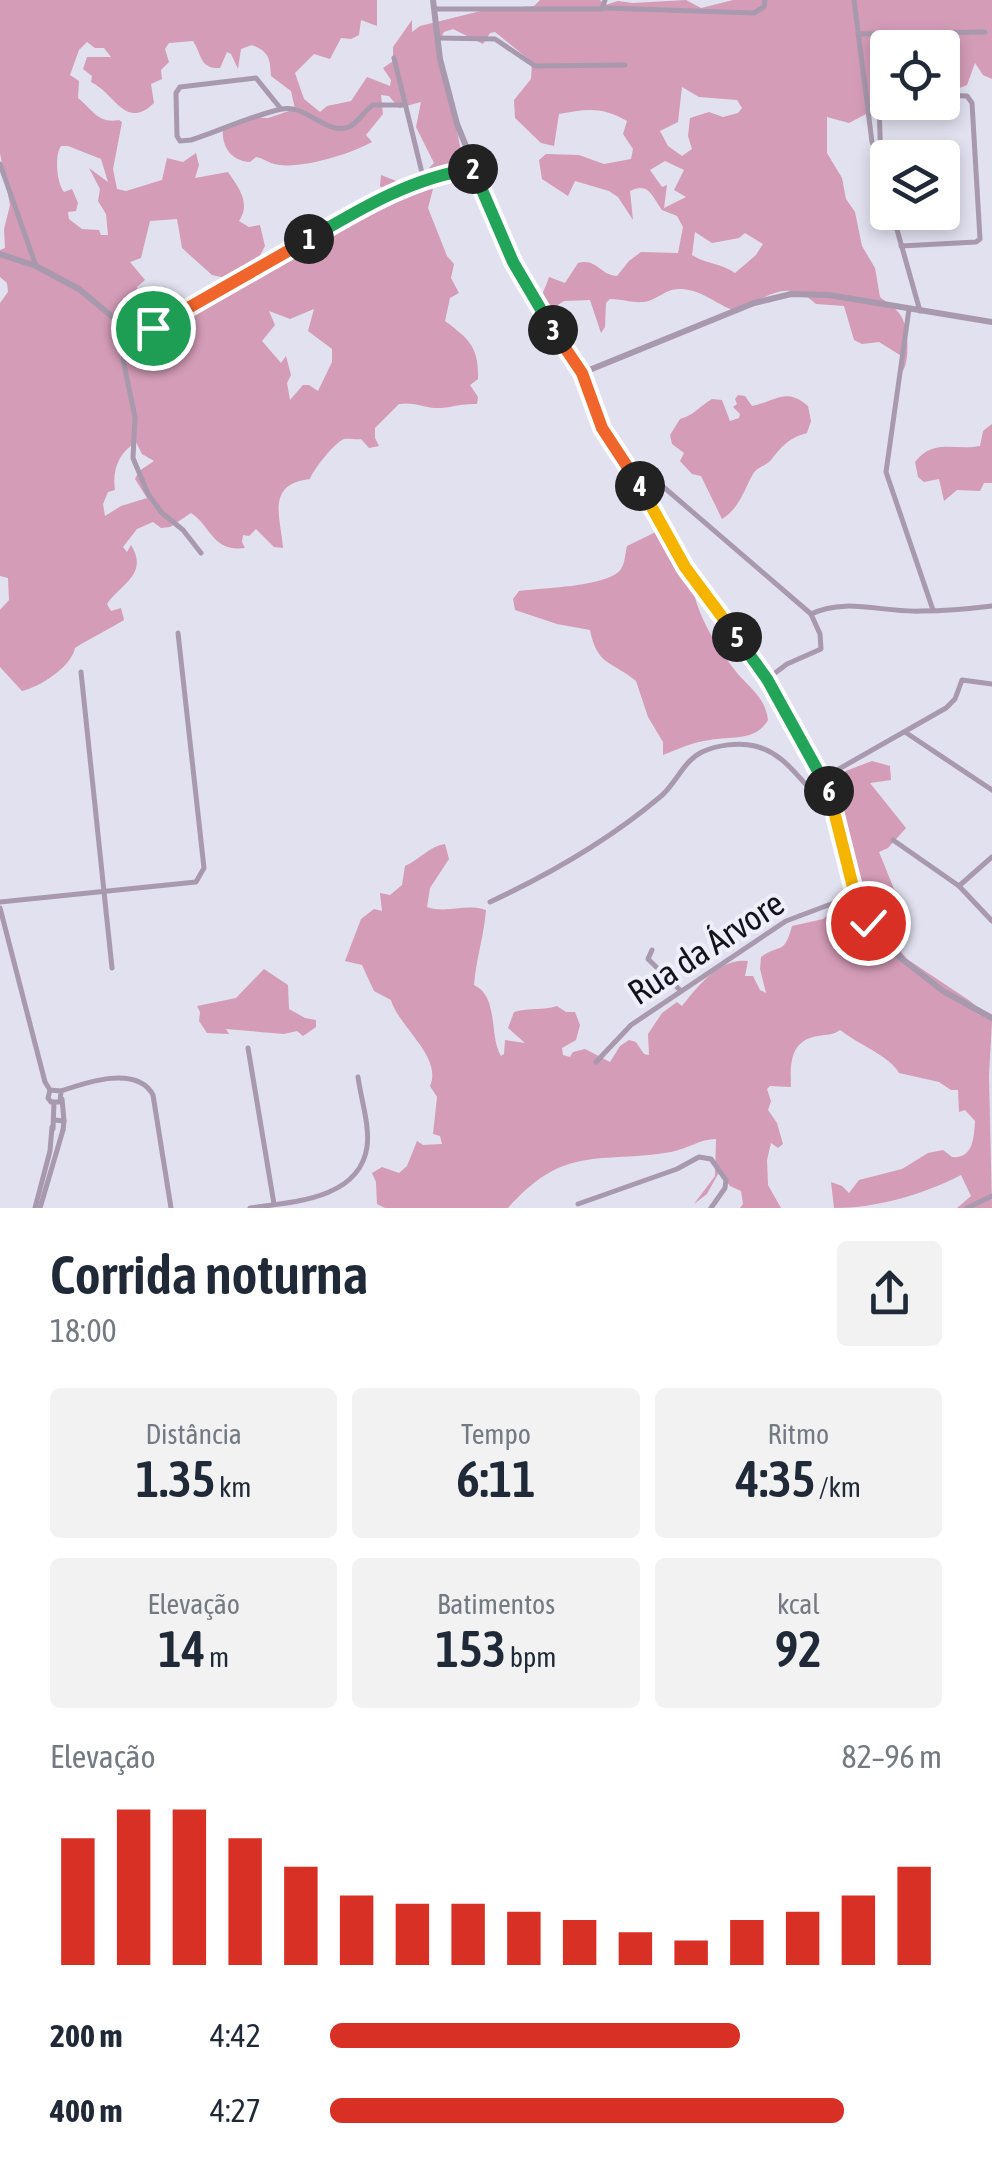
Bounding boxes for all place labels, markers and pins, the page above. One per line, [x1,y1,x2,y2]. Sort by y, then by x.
pin: 2 [448,144,498,194]
pin: 1 [284,214,334,264]
pin [111,286,196,371]
pin: 3 [528,305,578,355]
pin: 4 [615,461,665,511]
pin: 5 [712,612,762,662]
pin: 6 [804,766,854,816]
pin [826,881,911,966]

